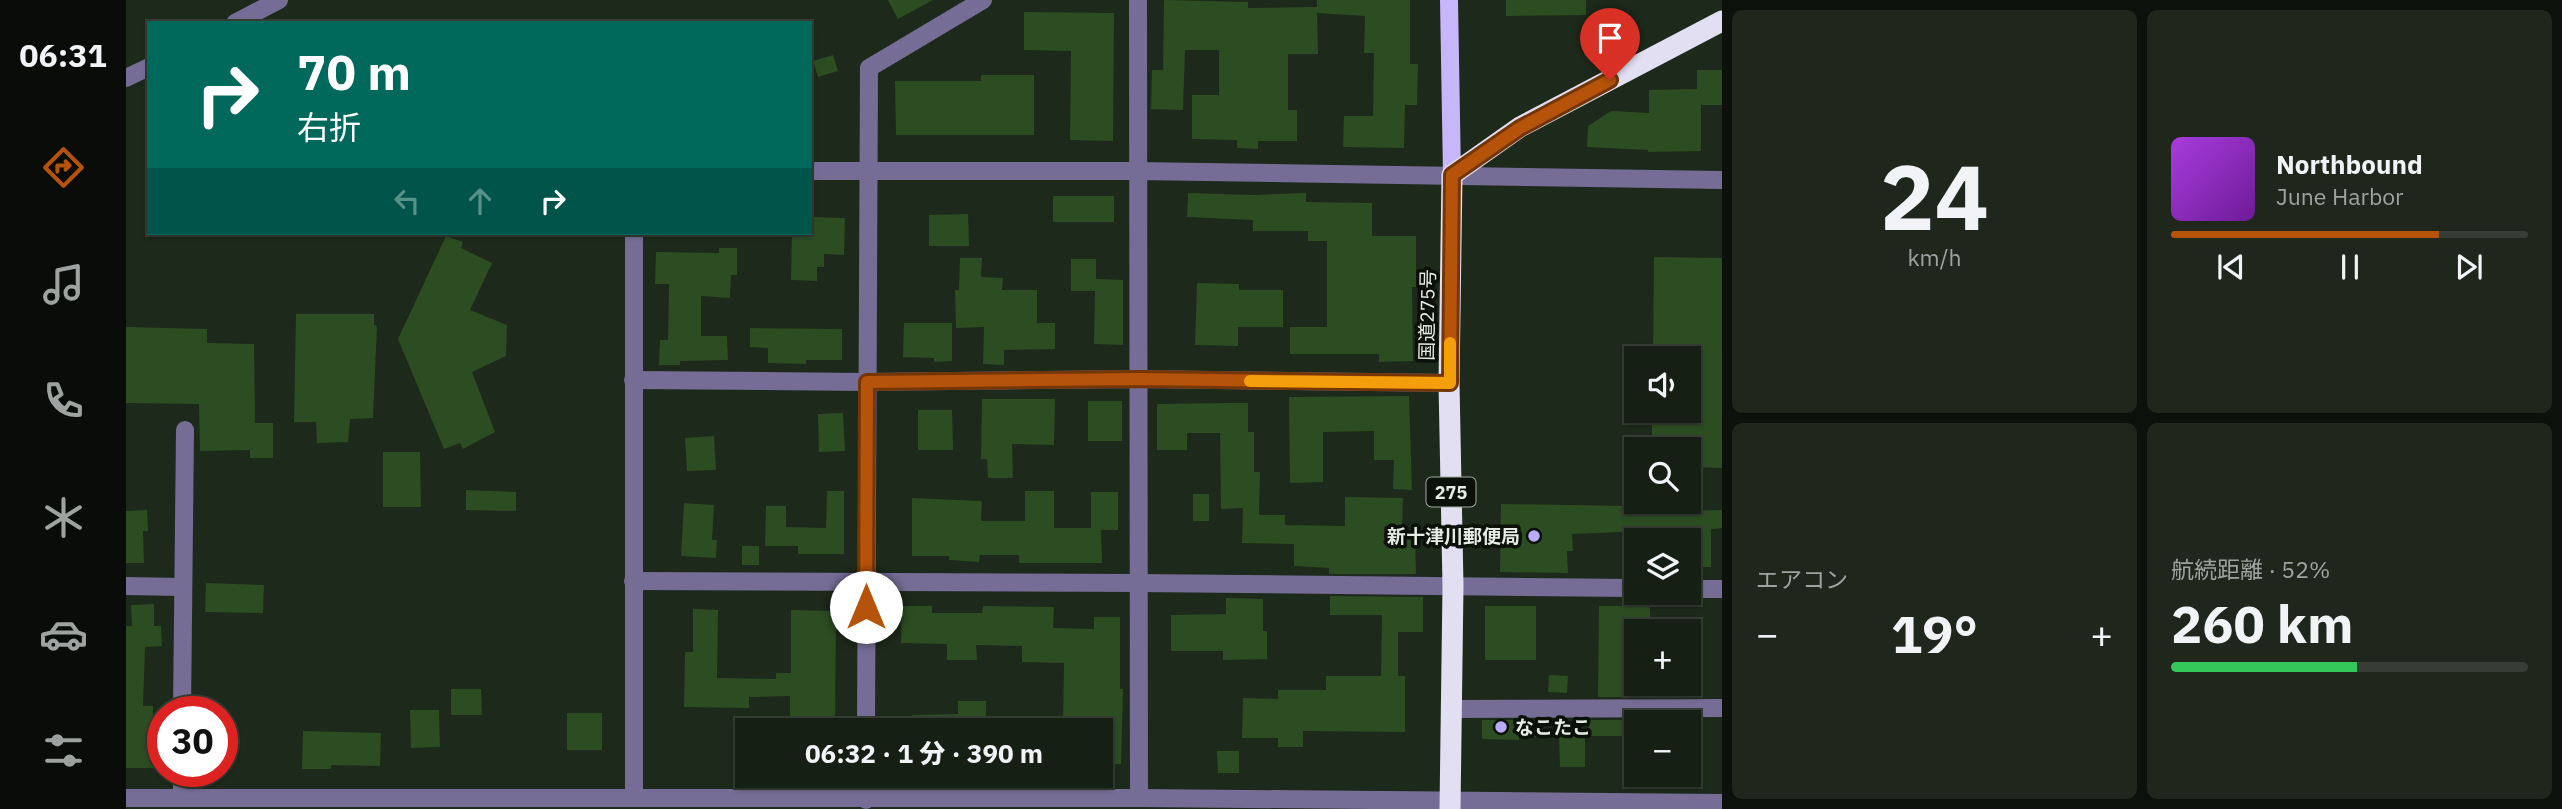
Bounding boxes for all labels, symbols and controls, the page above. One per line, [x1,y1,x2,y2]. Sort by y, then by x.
pin [1580,8,1640,80]
icon: arrive [1591,19,1629,57]
text: 06:31 [19,34,107,76]
text: 70 m [297,40,411,103]
icon: right [182,49,273,140]
text: 右折 [297,106,361,148]
text: 24 [1880,137,1989,255]
icon: directions [39,143,88,192]
text: Northbound [2276,147,2423,181]
text: June Harbor [2276,181,2404,211]
icon: left [388,182,426,220]
icon: ahead [461,182,499,220]
icon: right [534,182,572,220]
text: km/h [1907,242,1962,272]
icon: previous [2212,248,2250,286]
icon: pause [2331,248,2369,286]
icon: next [2450,248,2488,286]
icon: music [39,260,88,309]
street label: 国道275号 [1414,269,1440,361]
map controls [1624,346,1701,787]
button: sound [1624,346,1701,423]
icon: phone [39,376,88,425]
button: search [1624,437,1701,514]
road number: 275 [1426,478,1476,506]
icon: climate [39,493,88,542]
place label: 新十津川郵便局 [1387,524,1520,548]
marker: 新十津川郵便局 [1526,528,1542,544]
button: layers [1624,528,1701,605]
text: 航続距離 · 52% [2171,554,2330,584]
text: エアコン [1756,564,1848,594]
position arrow [829,570,903,644]
text: 260 km [2171,590,2353,657]
text: 19° [1891,600,1978,667]
text: − [1756,609,1779,658]
text: + [2090,609,2113,658]
icon: car [39,610,88,659]
button: + [1624,619,1701,696]
speed limit sign: 30 [147,696,238,787]
button: − [1624,710,1701,787]
place label: なこたこ [1515,715,1591,739]
marker: なこたこ [1493,719,1509,735]
icon: filters [39,726,88,775]
text: 06:32 · 1 分 · 390 m [805,736,1043,770]

